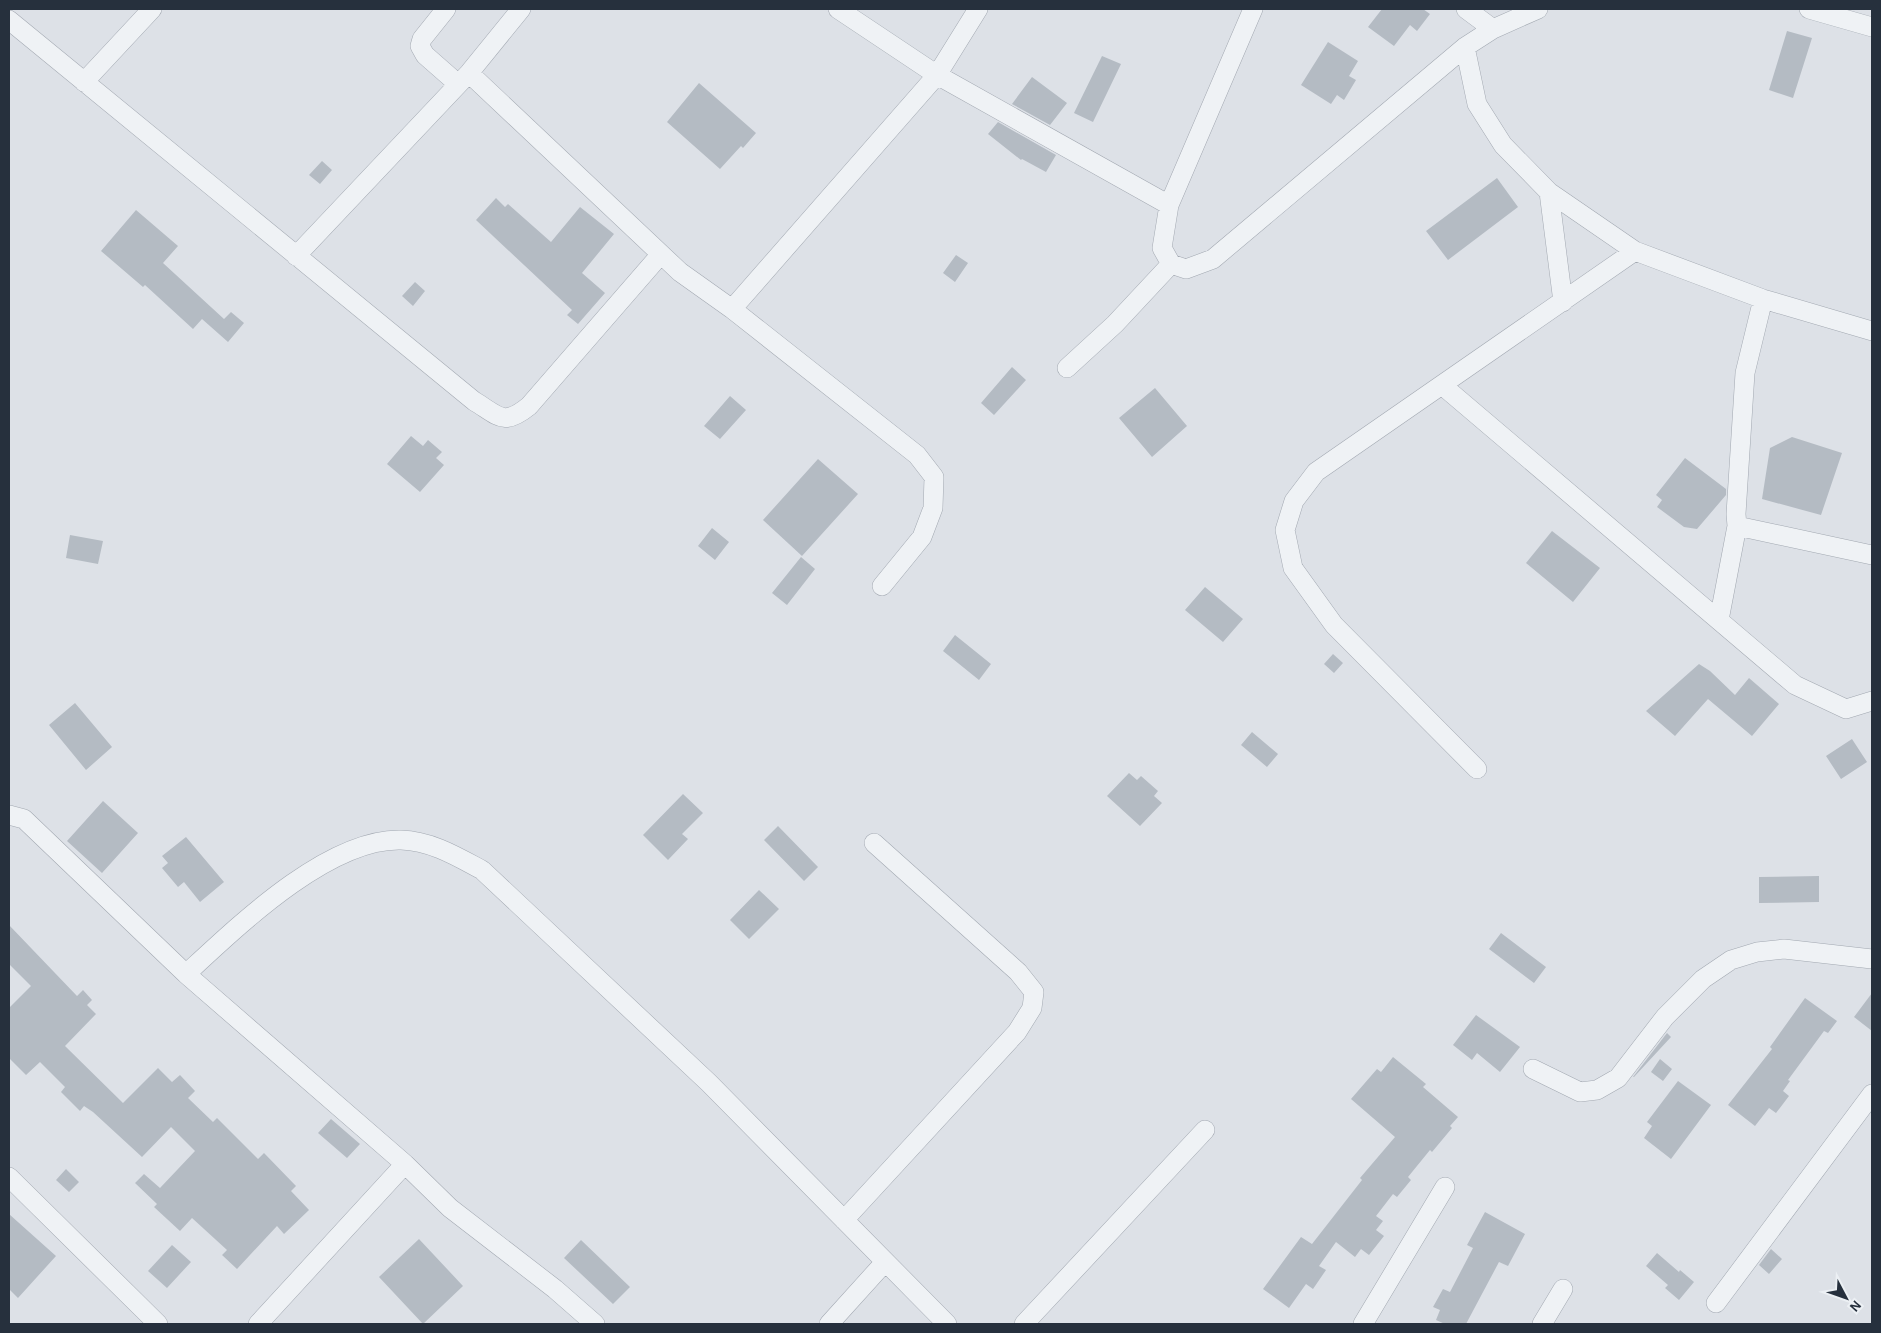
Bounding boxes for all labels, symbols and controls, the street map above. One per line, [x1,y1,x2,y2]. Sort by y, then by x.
north arrow [1821,1273,1871,1323]
text: N [1847,1298,1864,1314]

